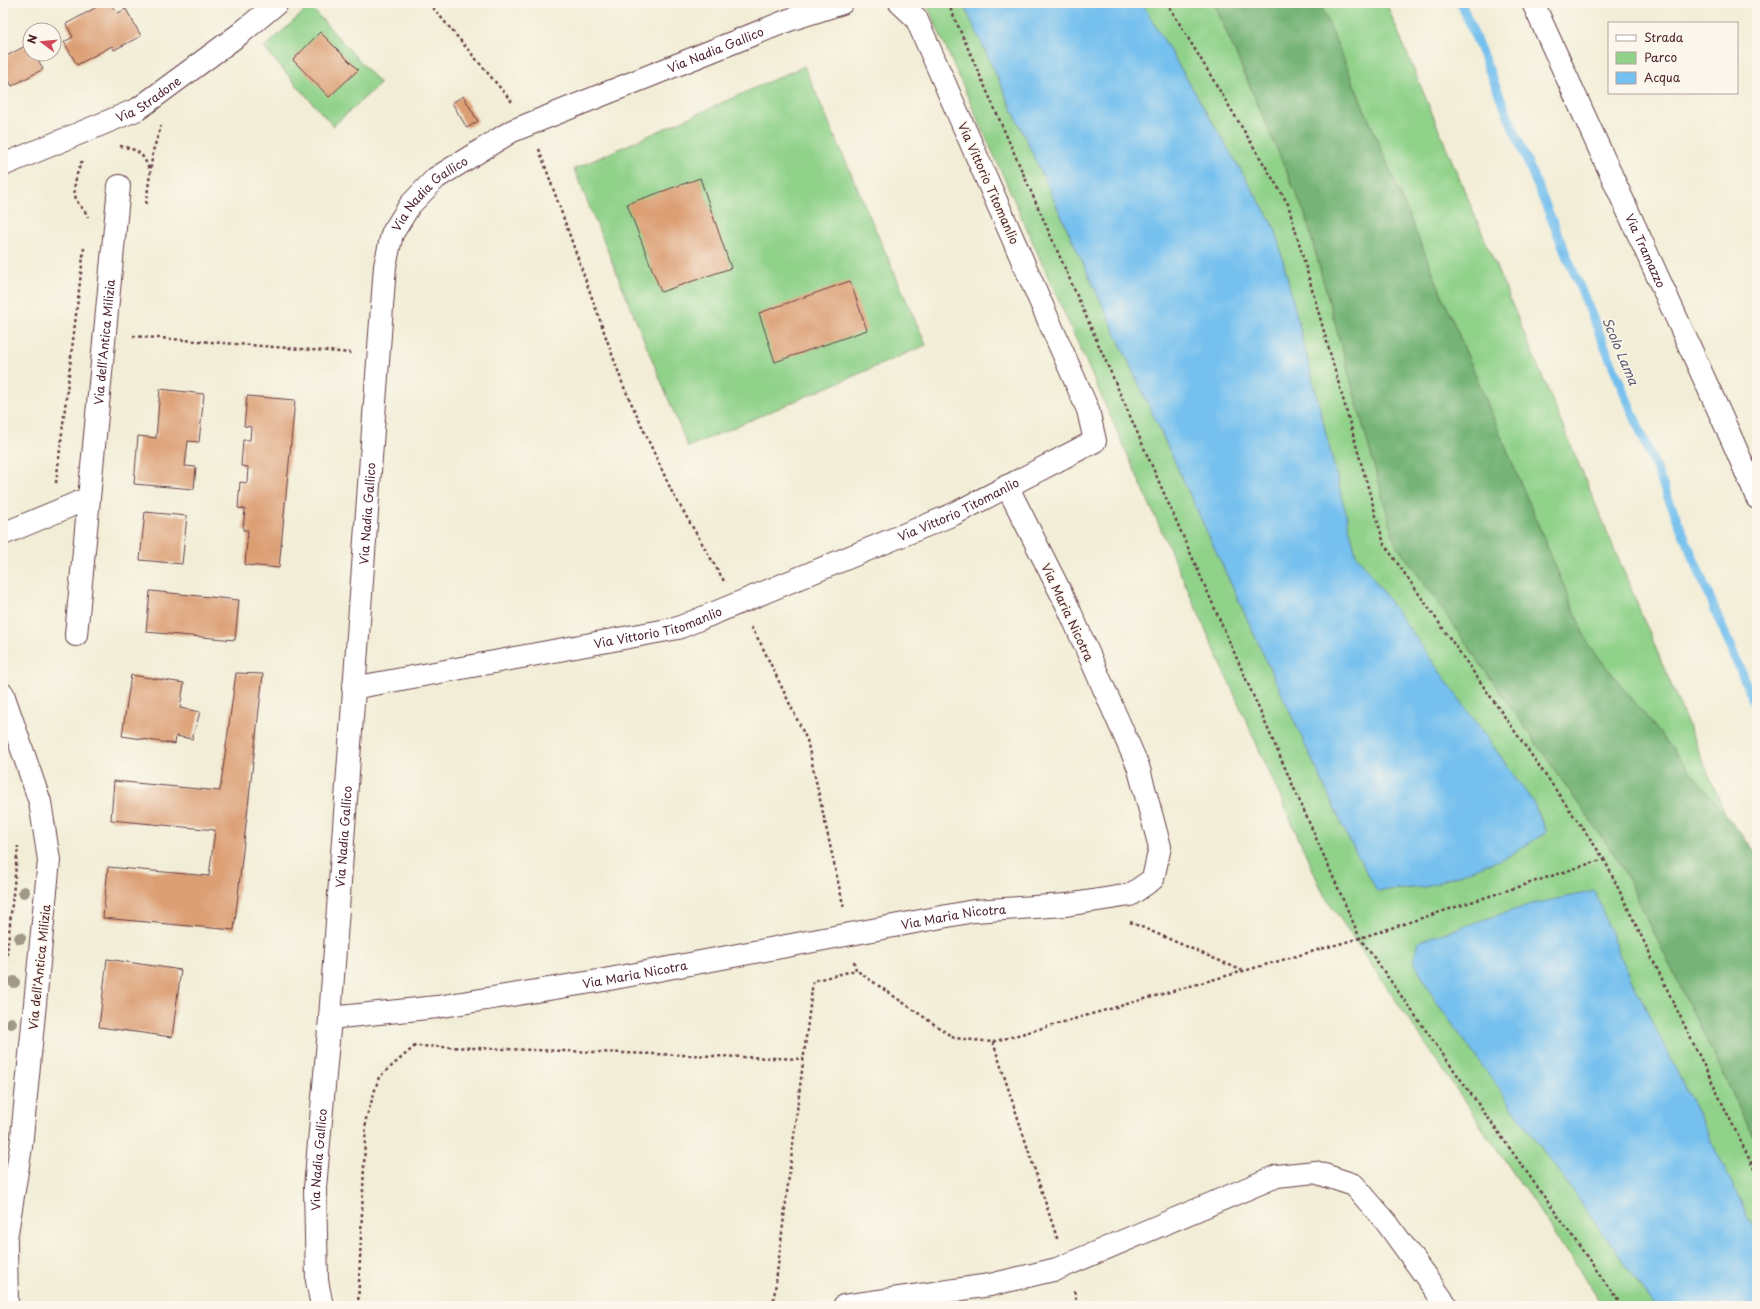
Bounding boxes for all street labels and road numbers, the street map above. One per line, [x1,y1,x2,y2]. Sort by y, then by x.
street label: Via Nadia Gallico [665,22,767,77]
street label: Via Stradone [113,71,185,126]
street label: Via Vittorio Titomanlio [954,119,1024,247]
street label: Via Nadia Gallico [387,151,471,235]
street label: Via Tramazzo [1621,210,1671,291]
street label: Via dell'Antica Milizia [89,278,119,406]
street label: Via Nadia Gallico [354,462,380,565]
street label: Via Vittorio Titomanlio [895,473,1022,545]
street label: Via Maria Nicotra [1037,560,1099,664]
street label: Via Vittorio Titomanlio [592,602,725,652]
street label: Via Nadia Gallico [331,785,356,888]
street label: Via Maria Nicotra [899,900,1007,933]
street label: Via dell'Antica Milizia [23,903,55,1031]
street label: Via Maria Nicotra [581,956,689,992]
street label: Via Nadia Gallico [306,1108,331,1211]

